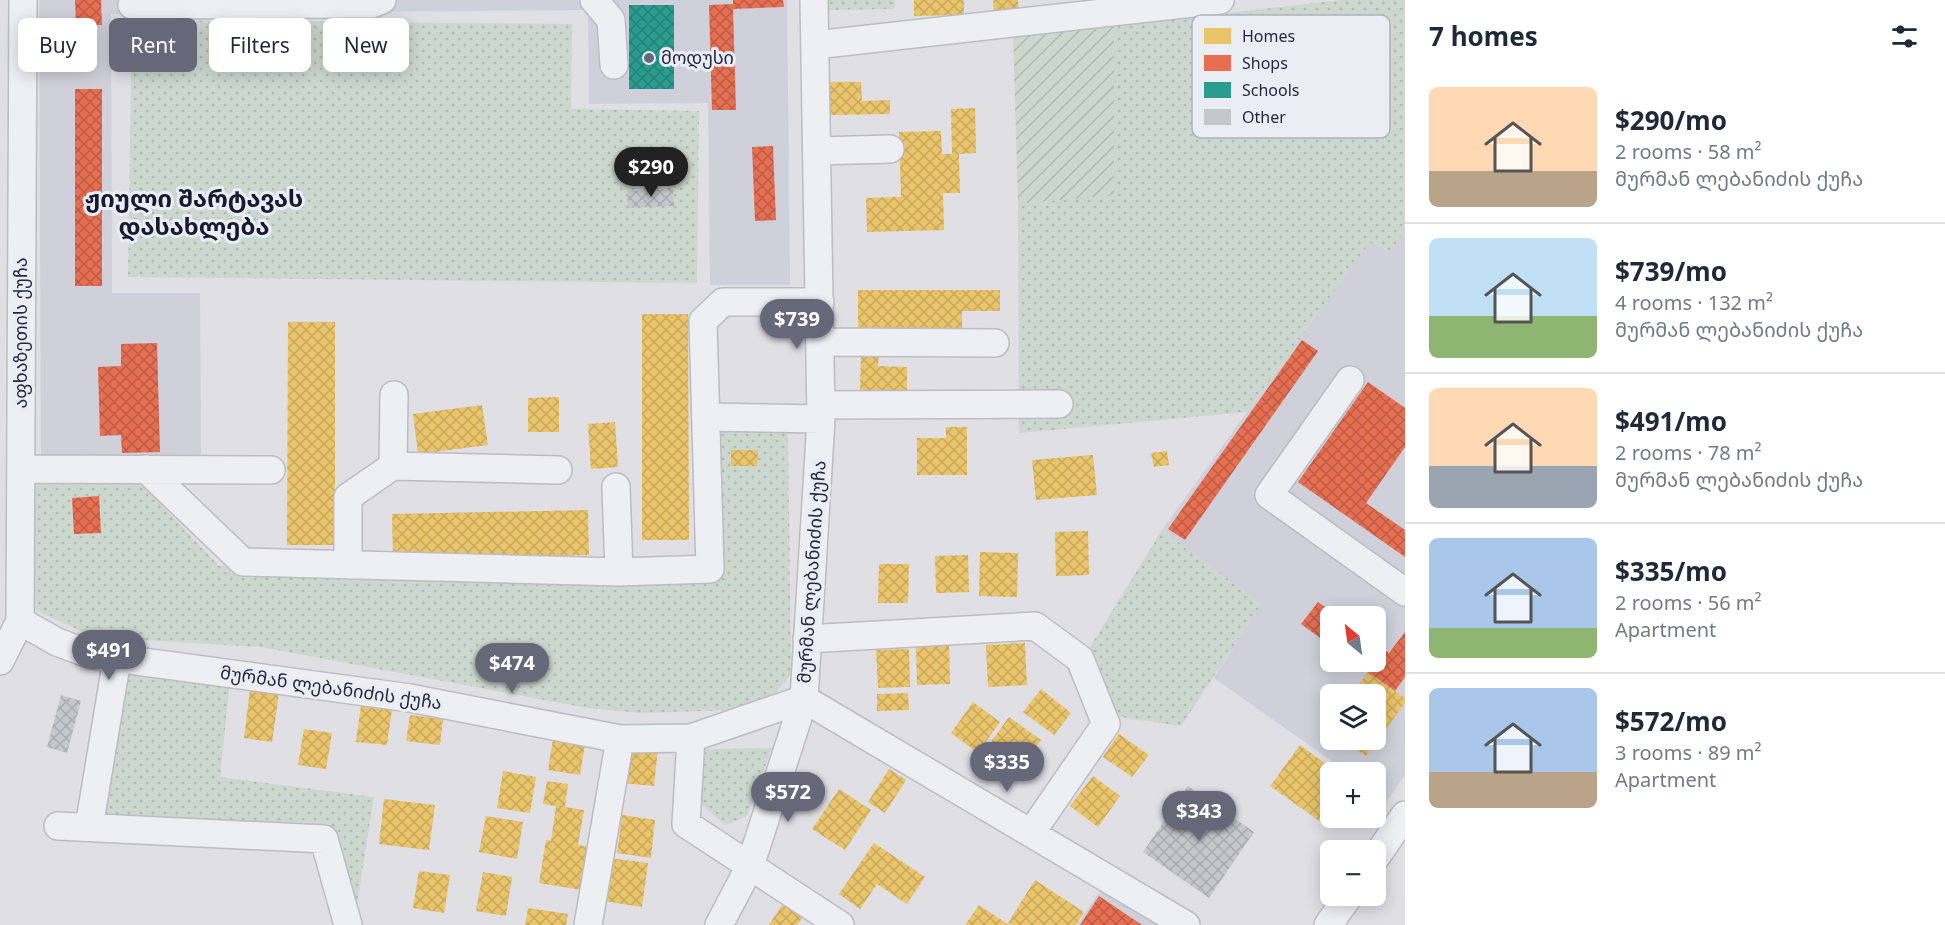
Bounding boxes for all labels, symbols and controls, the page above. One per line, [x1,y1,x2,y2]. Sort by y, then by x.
legend [1192,15,1390,138]
chip: Buy [18,18,97,72]
chip: Rent [109,18,197,72]
chip: Filters [209,18,311,72]
chip: New [323,18,409,72]
text: 7 homes [1429,18,1538,54]
icon: filters [1888,20,1921,53]
text: Homes [1242,25,1295,47]
place label: მოდუსი [661,45,734,69]
marker: მოდუსი [642,51,656,65]
text: Shops [1242,52,1288,74]
text: Schools [1242,79,1300,101]
text: $290/mo [1615,102,1727,138]
text: Other [1242,106,1286,128]
icon: home [1477,111,1549,183]
text: 2 rooms · 58 m² [1615,138,1762,165]
pin: $290 [615,147,687,198]
text: $290 [628,153,674,180]
text: მურმან ლებანიძის ქუჩა [1615,165,1863,192]
district label: ჟიული შარტავას დასახლება [85,181,303,242]
text: $739/mo [1615,253,1727,289]
street label: აფხაზეთის ქუჩა [8,257,32,409]
icon: home [1477,262,1549,334]
text: 4 rooms · 132 m² [1615,289,1773,316]
pin: $739 [761,299,833,350]
text: $739 [774,305,820,332]
text: მურმან ლებანიძის ქუჩა [1615,316,1863,343]
text: $491/mo [1615,403,1727,439]
icon: home [1477,412,1549,484]
text: 2 rooms · 78 m² [1615,439,1762,466]
street label: მურმან ლებანიძის ქუჩა [791,460,831,684]
text: მურმან ლებანიძის ქუჩა [1615,466,1863,493]
text: $335/mo [1615,553,1727,589]
icon: home [1477,562,1549,634]
text: 2 rooms · 56 m² [1615,589,1762,616]
north arrow [1320,606,1386,672]
map controls [1320,606,1386,906]
text: Apartment [1615,616,1716,643]
pin: $491 [73,630,145,681]
text: $491 [86,636,132,663]
pin: $474 [476,643,548,694]
text: $474 [489,649,535,676]
street label: მურმან ლებანიძის ქუჩა [219,660,443,714]
button: layers [1320,684,1386,750]
text: $572/mo [1615,703,1727,739]
icon: home [1477,712,1549,784]
text: 3 rooms · 89 m² [1615,739,1762,766]
pin: $335 [971,742,1043,793]
text: $335 [984,748,1030,775]
button: + [1320,762,1386,828]
text: Apartment [1615,766,1716,793]
pin: $572 [752,772,824,823]
text: $572 [765,778,811,805]
pin: $343 [1163,791,1235,842]
text: $343 [1176,797,1222,824]
button: − [1320,840,1386,906]

